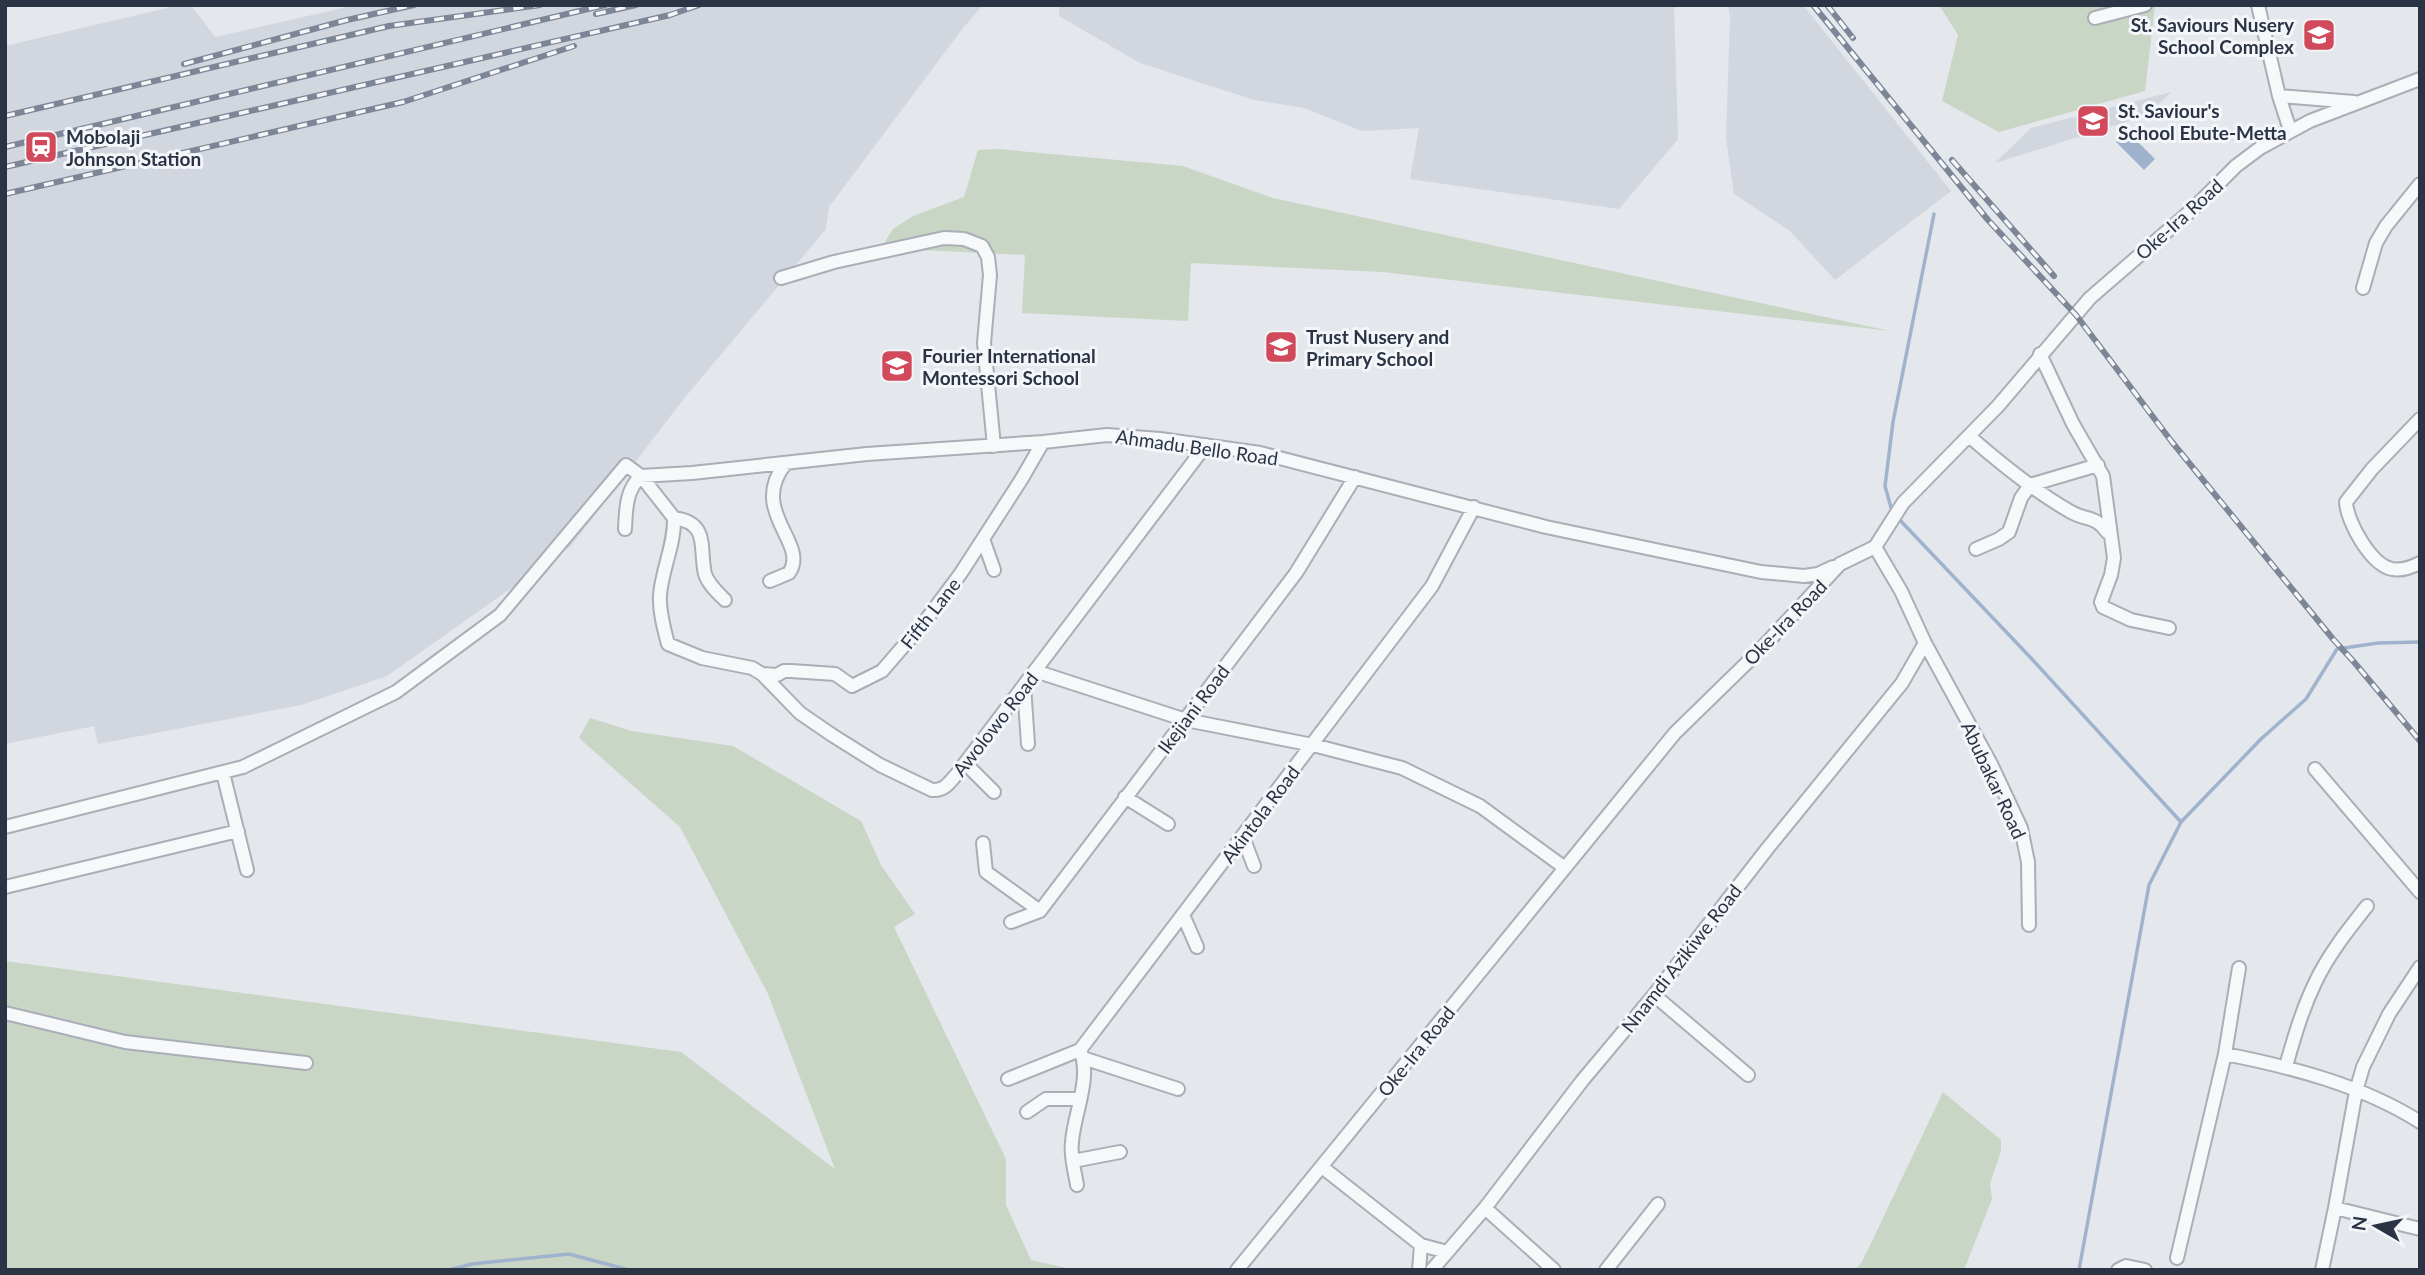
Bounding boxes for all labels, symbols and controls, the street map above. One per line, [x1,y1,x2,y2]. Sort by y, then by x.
place label: St. Saviours Nusery School Complex [2131,13,2295,58]
school or university icon: St. Saviours Nusery School Complex [2300,16,2338,54]
place label: St. Saviour's School Ebute-Metta [2118,99,2287,144]
school or university icon: St. Saviour's School Ebute-Metta [2074,102,2112,140]
place label: Mobolaji Johnson Station [66,125,201,170]
station icon: Mobolaji Johnson Station [22,128,60,166]
street label: Oke-Ira Road [2131,174,2227,264]
place label: Trust Nusery and Primary School [1306,325,1449,370]
school or university icon: Trust Nusery and Primary School [1262,328,1300,366]
place label: Fourier International Montessori School [922,344,1096,389]
school or university icon: Fourier International Montessori School [878,347,916,385]
street label: Ahmadu Bello Road [1114,424,1280,470]
street label: Fifth Lane [895,573,965,653]
street label: Oke-Ira Road [1739,575,1831,669]
street label: Ikejiani Road [1152,660,1234,758]
street label: Awolowo Road [947,667,1043,781]
street label: Abubakar Road [1957,718,2031,842]
street label: Akintola Road [1216,761,1304,867]
street label: Nnamdi Azikiwe Road [1616,879,1746,1037]
street label: Oke-Ira Road [1373,1001,1459,1101]
north arrow [2341,1191,2411,1261]
text: N [2346,1214,2371,1232]

